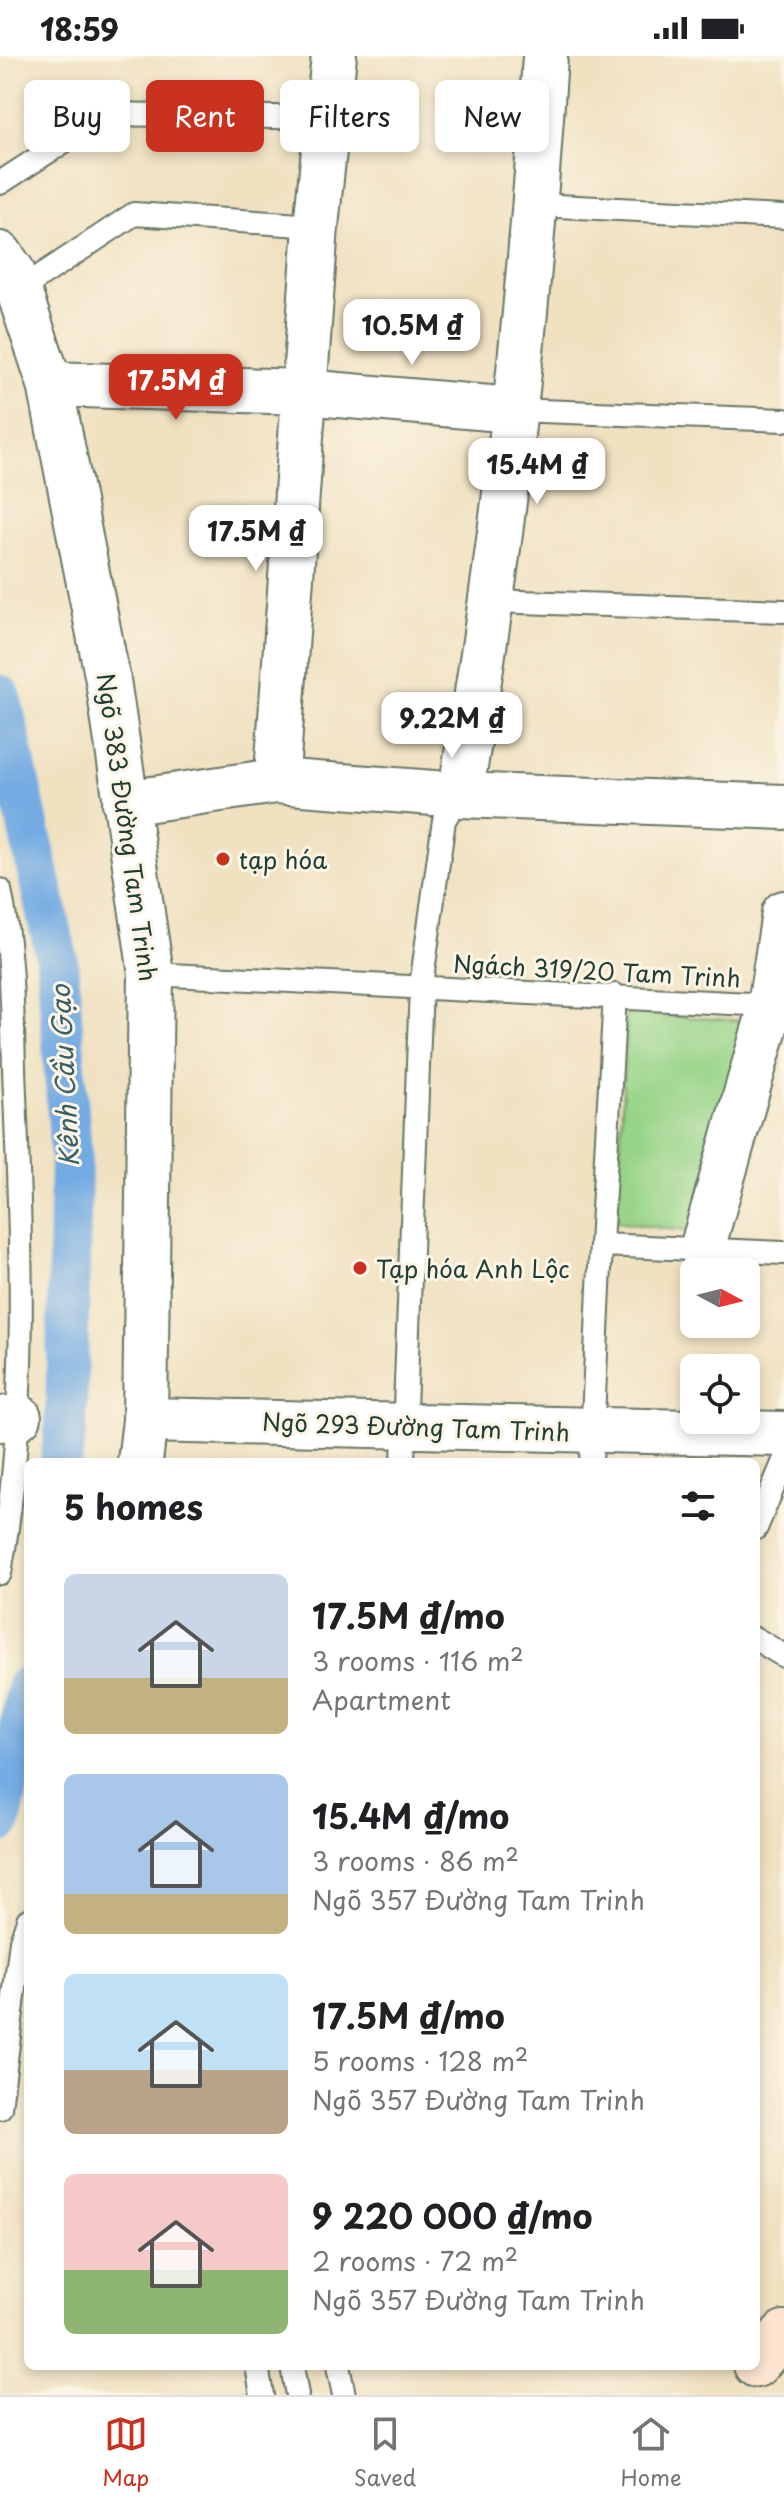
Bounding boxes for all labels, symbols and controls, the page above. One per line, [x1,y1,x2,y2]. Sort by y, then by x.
text: 18:59 [40,6,119,51]
chip: Buy [24,80,130,152]
chip: Rent [146,80,264,152]
chip: Filters [280,80,419,152]
chip: New [435,80,549,152]
pin: 10.5M ₫ [338,299,486,367]
text: 10.5M ₫ [361,305,463,344]
pin: 17.5M ₫ [102,354,250,422]
text: 17.5M ₫ [127,360,225,399]
pin: 15.4M ₫ [463,438,611,506]
text: 15.4M ₫ [486,444,588,483]
pin: 17.5M ₫ [182,505,330,573]
text: 17.5M ₫ [207,511,305,550]
street label: Ngõ 383 Đường Tam Trinh [89,671,167,983]
pin: 9.22M ₫ [378,692,526,760]
text: 9.22M ₫ [399,698,505,737]
place label: tạp hóa [239,841,327,877]
marker: tạp hóa [214,850,232,868]
street label: Ngách 319/20 Tam Trinh [452,944,742,996]
water label: Kênh Cầu Gạo [40,982,88,1168]
place label: Tạp hóa Anh Lộc [376,1250,570,1286]
north arrow [680,1258,760,1338]
map controls [680,1258,760,1434]
marker: Tạp hóa Anh Lộc [351,1259,369,1277]
button: locate [680,1354,760,1434]
street label: Ngõ 293 Đường Tam Trinh [262,1403,570,1449]
text: 5 homes [64,1480,203,1532]
icon: filters [676,1484,720,1528]
text: 17.5M ₫/mo [312,1589,505,1641]
icon: home [128,1606,224,1702]
text: 3 rooms · 116 m² [312,1641,524,1680]
text: Apartment [312,1680,451,1719]
text: 15.4M ₫/mo [312,1789,509,1841]
icon: home [128,1806,224,1902]
text: 3 rooms · 86 m² [312,1841,519,1880]
text: Ngõ 357 Đường Tam Trinh [312,1880,645,1919]
text: 17.5M ₫/mo [312,1989,505,2041]
icon: home [128,2006,224,2102]
text: 5 rooms · 128 m² [312,2041,528,2080]
text: Ngõ 357 Đường Tam Trinh [312,2080,645,2119]
text: 9 220 000 ₫/mo [312,2189,593,2241]
icon: home [128,2206,224,2302]
text: 2 rooms · 72 m² [312,2241,518,2280]
text: Ngõ 357 Đường Tam Trinh [312,2280,645,2319]
tab: Map [102,2412,149,2493]
tab: Saved [354,2412,416,2493]
tab: Home [621,2412,682,2493]

